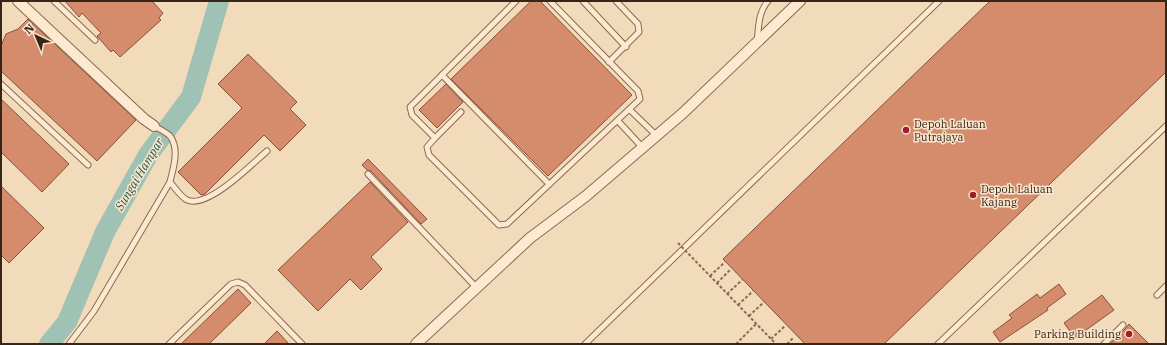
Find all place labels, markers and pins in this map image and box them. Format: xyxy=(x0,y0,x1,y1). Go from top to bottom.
place label: Depoh Laluan Putrajaya xyxy=(914,117,986,144)
marker: Depoh Laluan Putrajaya xyxy=(901,125,911,135)
place label: Depoh Laluan Kajang xyxy=(981,182,1053,209)
marker: Depoh Laluan Kajang xyxy=(968,190,978,200)
place label: Parking Building xyxy=(1034,327,1121,341)
marker: Parking Building xyxy=(1124,329,1134,339)

